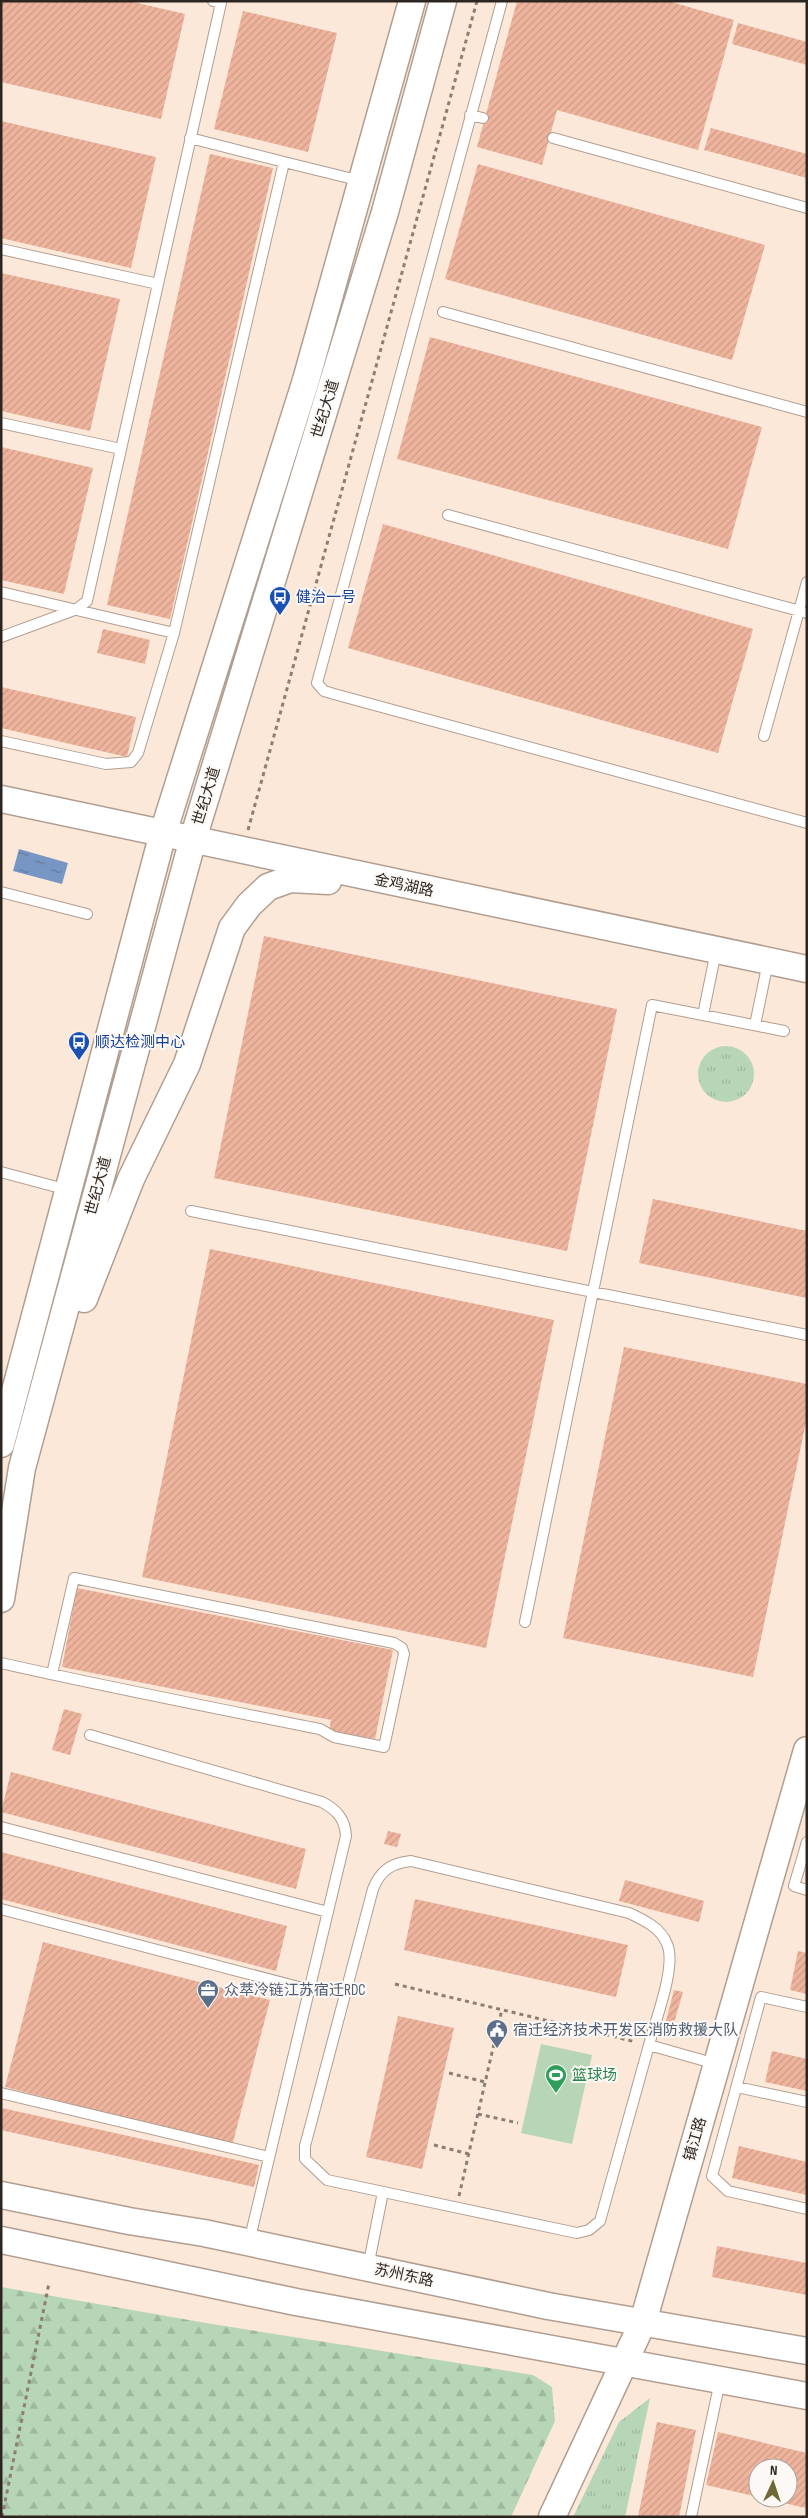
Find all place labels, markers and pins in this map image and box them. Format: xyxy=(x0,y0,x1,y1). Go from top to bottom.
bus stop icon: 健治一号 xyxy=(268,585,292,616)
place label: 健治一号 xyxy=(296,588,356,607)
bus stop icon: 顺达检测中心 xyxy=(67,1030,91,1061)
place label: 顺达检测中心 xyxy=(95,1033,185,1052)
office icon: 众萃冷链江苏宿迁RDC xyxy=(196,1978,220,2009)
place label: 众萃冷链江苏宿迁RDC xyxy=(224,1981,366,2000)
public building icon: 宿迁经济技术开发区消防救援大队 xyxy=(485,2018,509,2049)
place label: 宿迁经济技术开发区消防救援大队 xyxy=(513,2021,738,2040)
sports icon: 篮球场 xyxy=(544,2063,568,2094)
place label: 篮球场 xyxy=(572,2066,617,2085)

